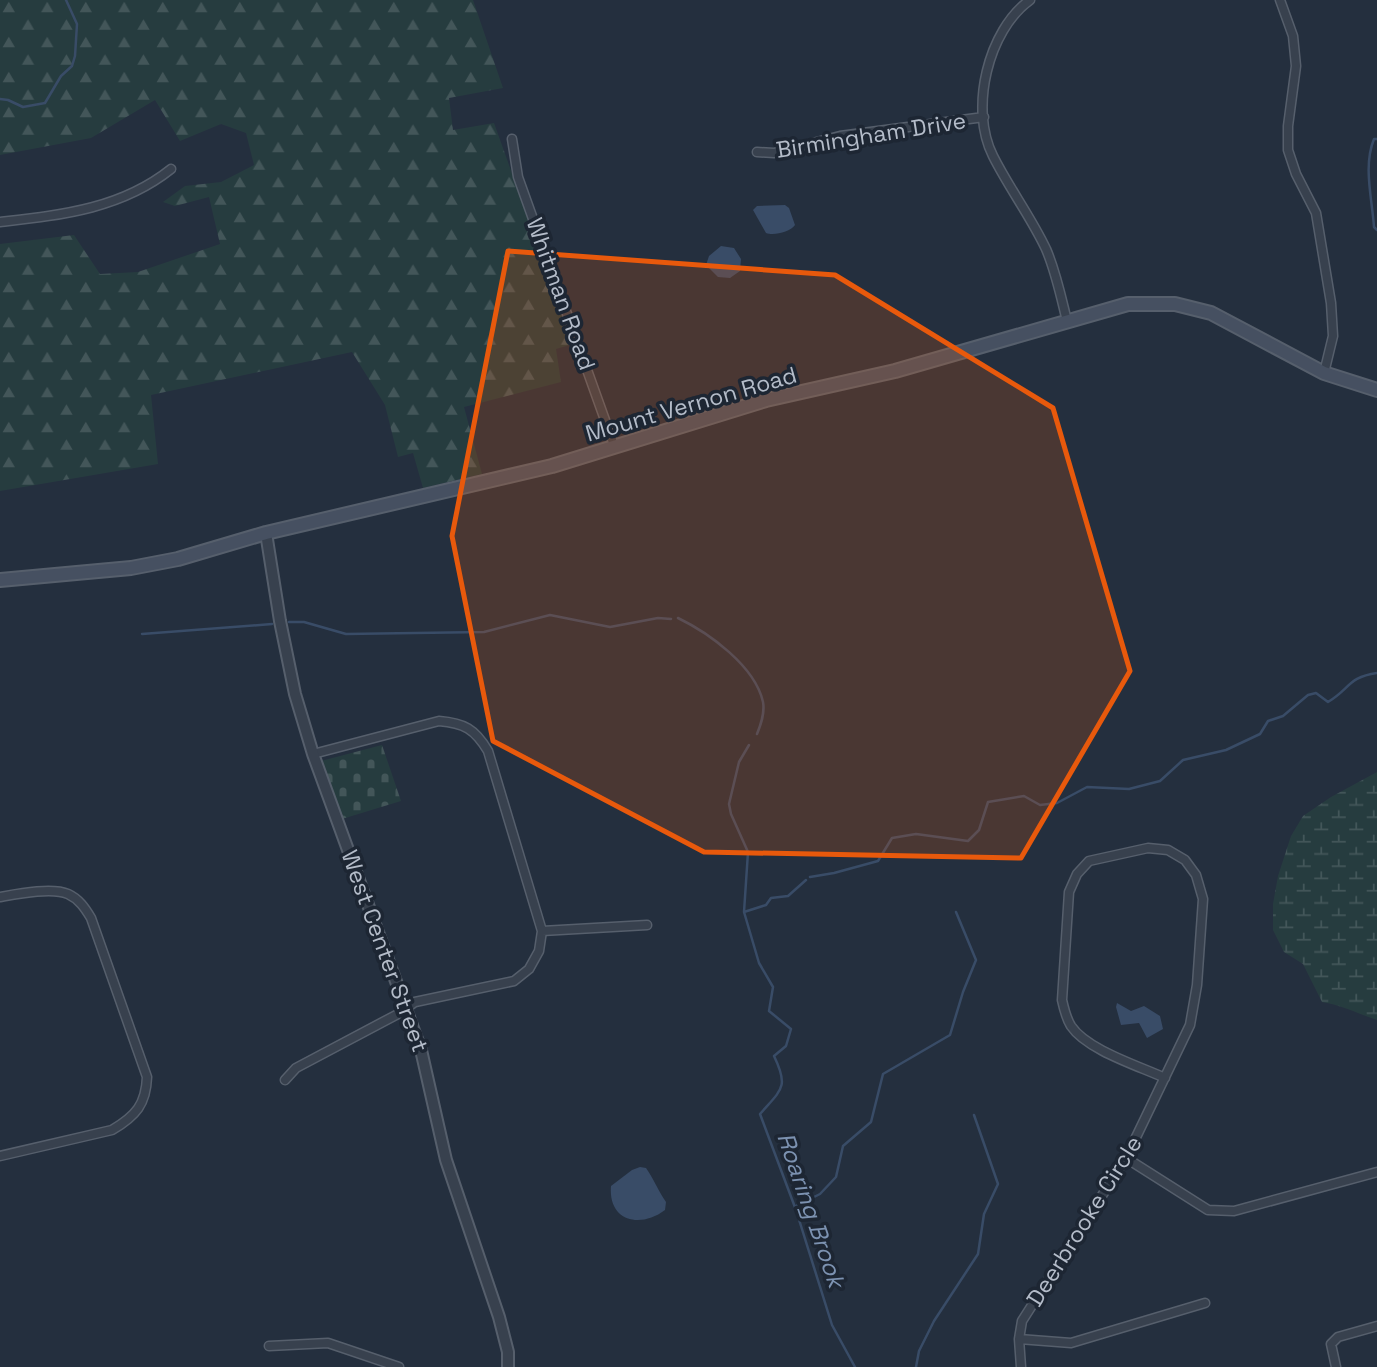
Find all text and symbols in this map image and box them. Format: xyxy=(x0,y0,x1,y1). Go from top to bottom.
street label: Birmingham Drive xyxy=(774,105,968,165)
street label: Whitman Road xyxy=(520,214,602,374)
street label: Mount Vernon Road xyxy=(582,359,800,449)
street label: West Center Street xyxy=(335,846,435,1056)
water label: Roaring Brook xyxy=(770,1128,854,1294)
street label: Deerbrooke Circle xyxy=(1019,1130,1149,1312)

